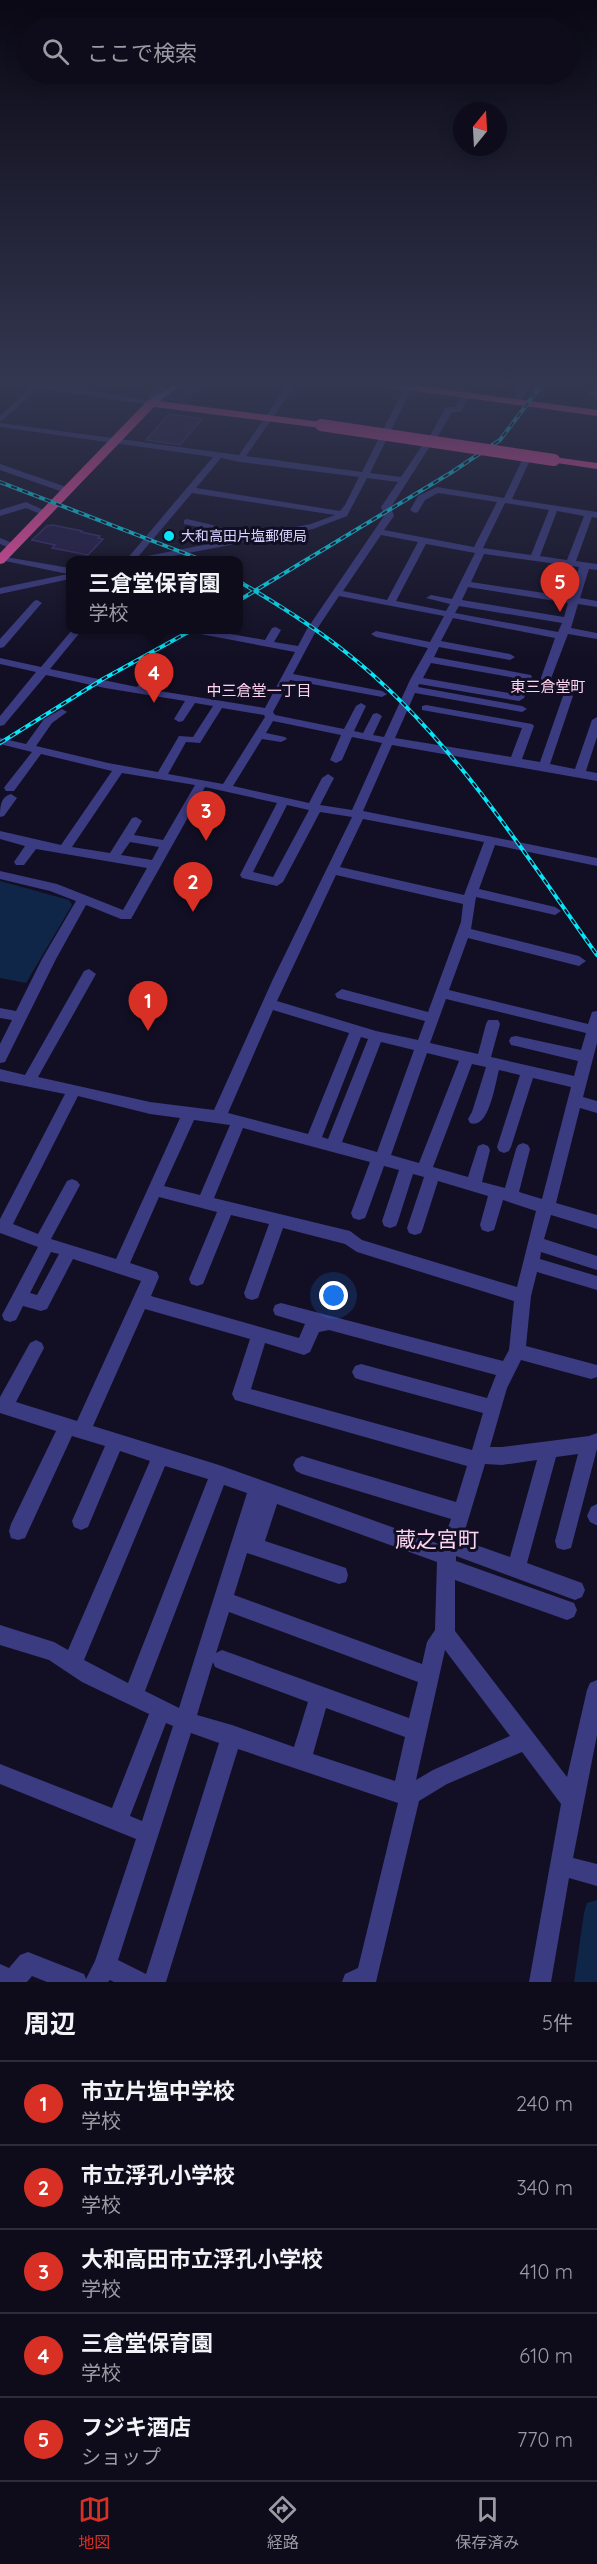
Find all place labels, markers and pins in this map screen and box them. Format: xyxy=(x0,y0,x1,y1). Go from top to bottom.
place label: 大和高田片塩郵便局 xyxy=(181,527,307,545)
marker: 大和高田片塩郵便局 xyxy=(162,529,176,543)
pin: 5 xyxy=(540,562,580,612)
pin: 4 xyxy=(134,654,174,703)
pin: 3 xyxy=(186,792,226,841)
pin: 2 xyxy=(174,862,212,912)
pin: 1 xyxy=(128,982,168,1031)

